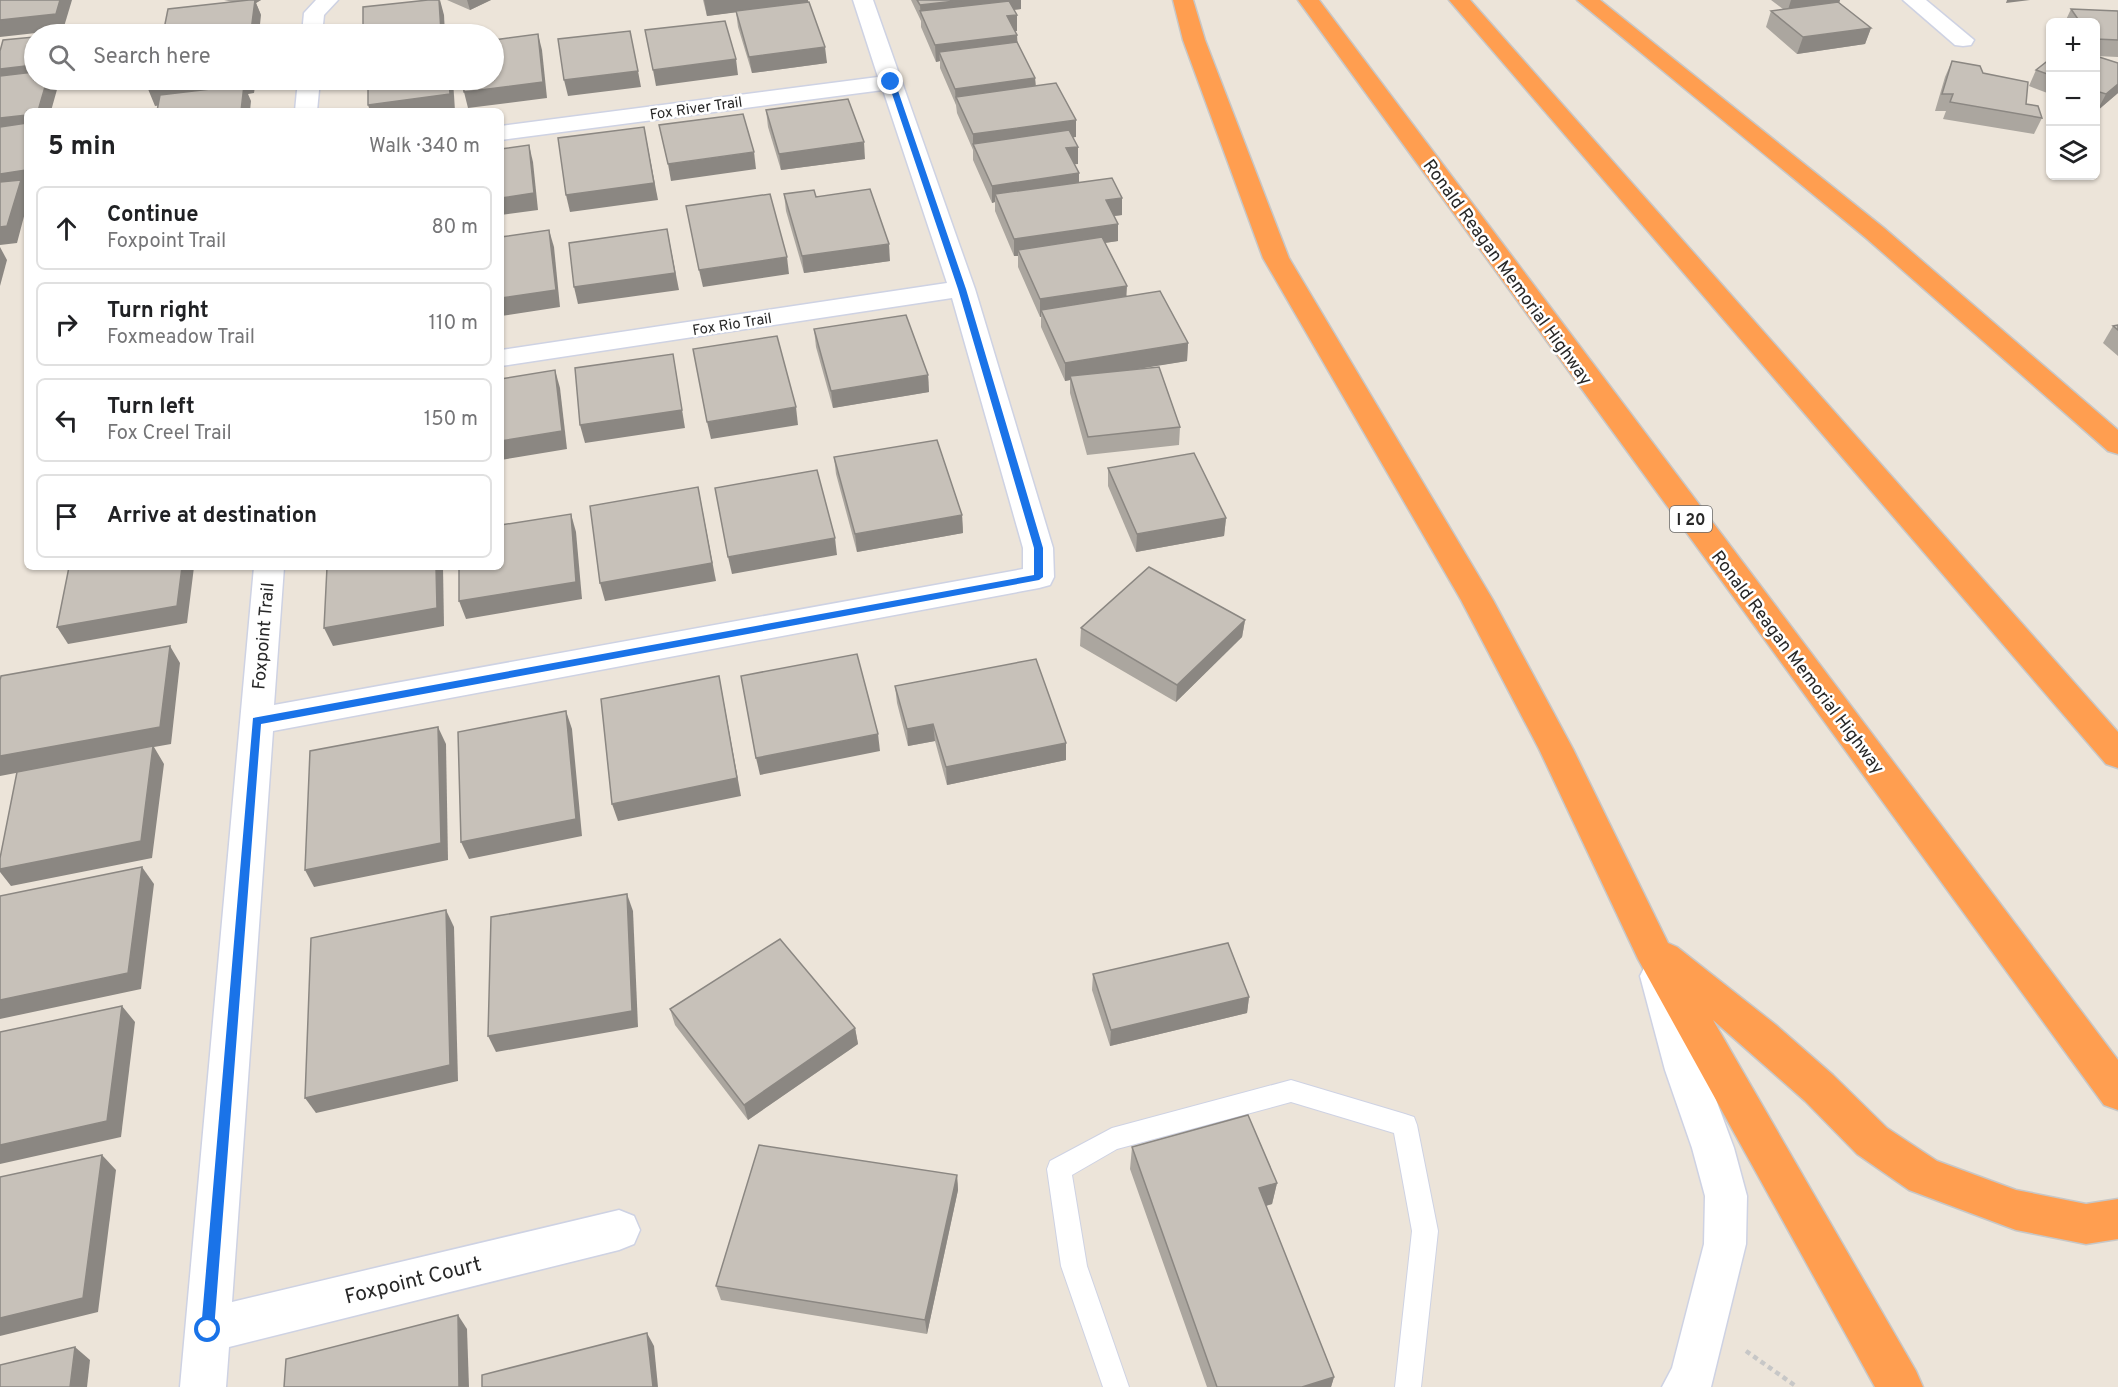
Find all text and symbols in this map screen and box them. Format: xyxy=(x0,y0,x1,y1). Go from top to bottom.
map controls xyxy=(2046,18,2100,180)
button: + xyxy=(2046,18,2100,72)
search box xyxy=(24,24,504,90)
icon: search xyxy=(45,41,78,74)
text: Search here xyxy=(93,44,211,71)
route end xyxy=(877,68,903,94)
button: − xyxy=(2046,72,2100,126)
street label: Fox River Trail xyxy=(649,94,744,125)
button: layers xyxy=(2046,126,2100,180)
text: 5 min xyxy=(48,131,116,164)
text: Walk · 340 m xyxy=(369,134,480,160)
street label: Ronald Reagan Memorial Highway xyxy=(1417,155,1597,391)
text: Continue xyxy=(107,202,198,229)
icon: ahead xyxy=(50,212,83,245)
text: 80 m xyxy=(432,215,478,241)
text: Foxpoint Trail xyxy=(107,229,226,255)
text: Turn right xyxy=(107,298,209,325)
icon: right xyxy=(50,308,83,341)
street label: Fox Rio Trail xyxy=(691,310,773,341)
text: 110 m xyxy=(429,311,478,337)
text: Foxmeadow Trail xyxy=(107,325,255,351)
text: Turn left xyxy=(107,394,195,421)
icon: left xyxy=(50,404,83,437)
text: 150 m xyxy=(424,407,478,433)
text: Fox Creel Trail xyxy=(107,421,232,447)
icon: arrive xyxy=(50,500,83,533)
text: Arrive at destination xyxy=(107,503,317,530)
road number: I 20 xyxy=(1670,506,1712,532)
street label: Ronald Reagan Memorial Highway xyxy=(1705,547,1888,779)
street label: Foxpoint Trail xyxy=(248,582,281,691)
street label: Foxpoint Court xyxy=(342,1251,484,1311)
route start xyxy=(194,1316,220,1342)

